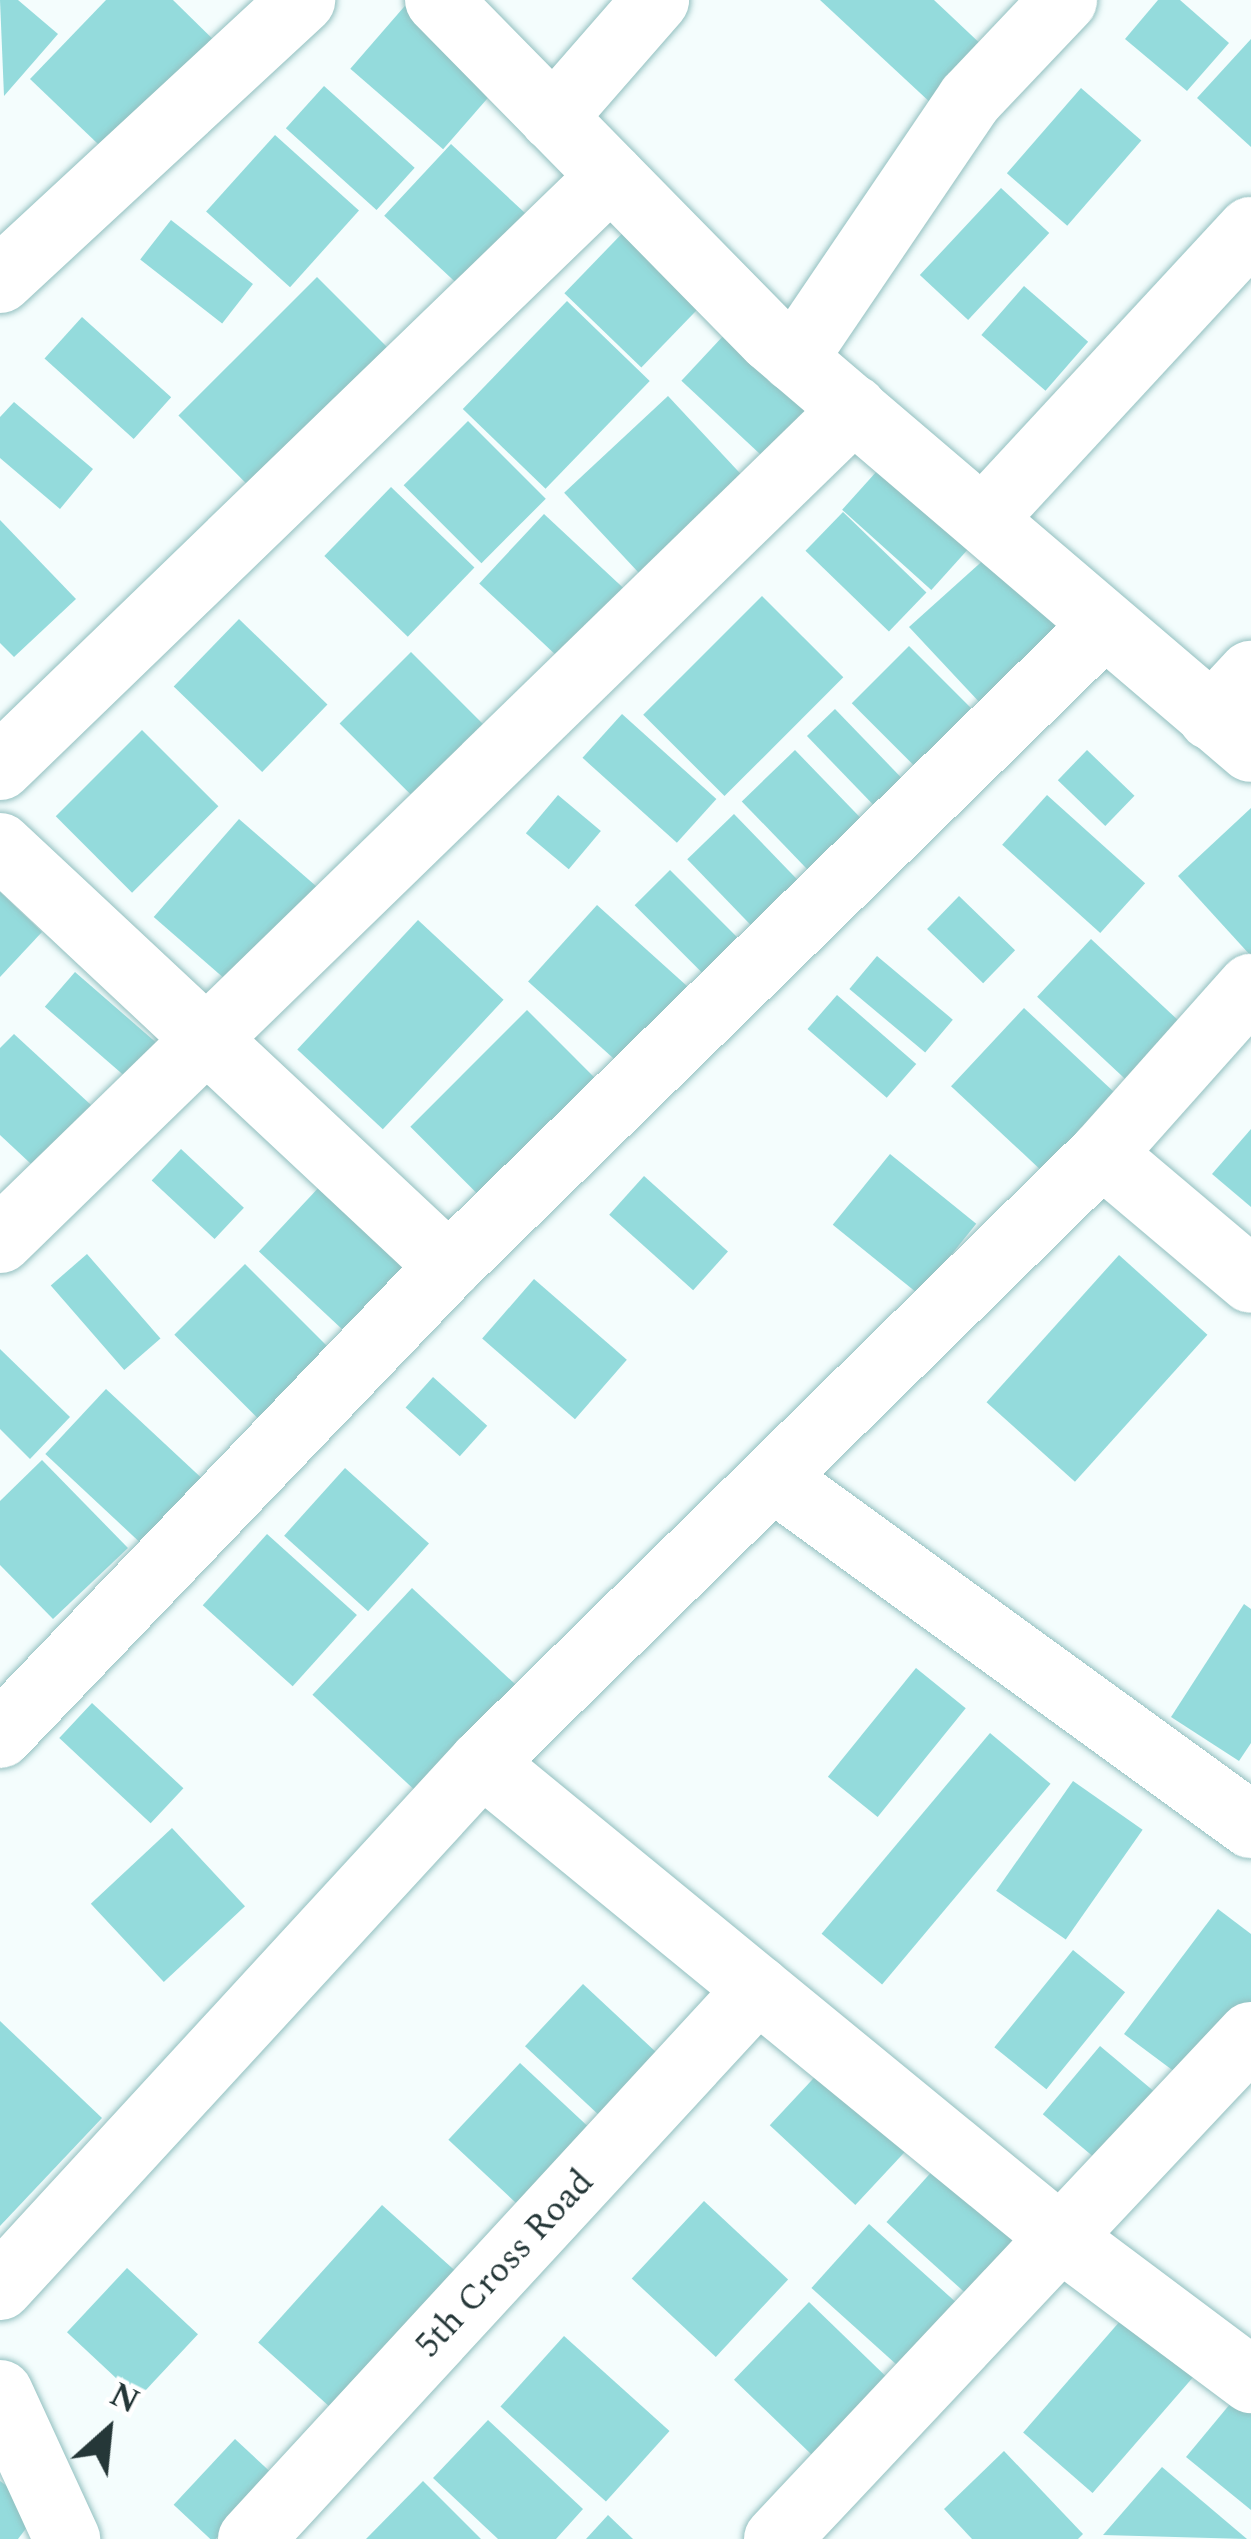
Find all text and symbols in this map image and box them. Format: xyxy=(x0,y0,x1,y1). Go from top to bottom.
street label: 5th Cross Road xyxy=(407,2161,603,2367)
north arrow xyxy=(48,2371,168,2491)
text: N xyxy=(101,2371,148,2427)

